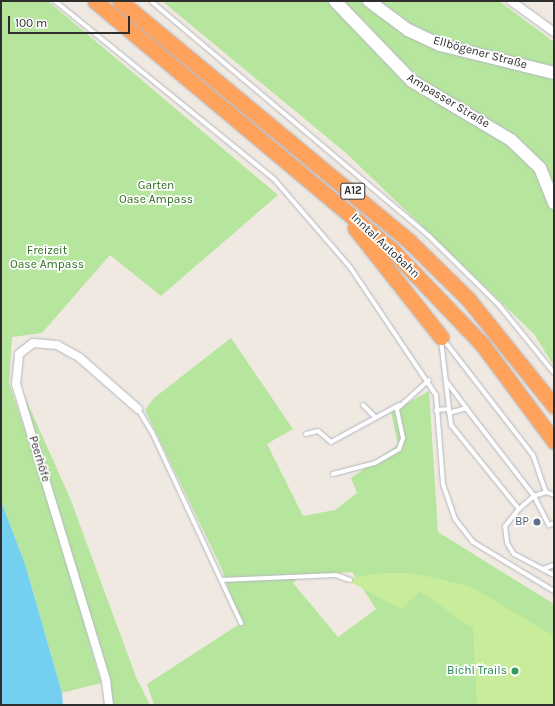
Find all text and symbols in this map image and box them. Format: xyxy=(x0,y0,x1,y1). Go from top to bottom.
scale bar xyxy=(10,8,132,34)
text: 100 m xyxy=(15,16,47,30)
street label: Ellbögener Straße xyxy=(431,34,529,72)
street label: Ampasser Straße xyxy=(404,71,492,131)
park label: Garten Oase Ampass xyxy=(119,179,193,207)
road number: A12 xyxy=(340,182,366,200)
street label: Inntal Autobahn xyxy=(348,211,422,281)
park label: Freizeit Oase Ampass xyxy=(10,244,84,272)
street label: Peerhöfe xyxy=(25,434,53,484)
place label: BP xyxy=(515,515,529,529)
marker: BP xyxy=(532,517,542,527)
place label: Bichl Trails xyxy=(447,664,507,678)
marker: Bichl Trails xyxy=(510,666,520,676)

